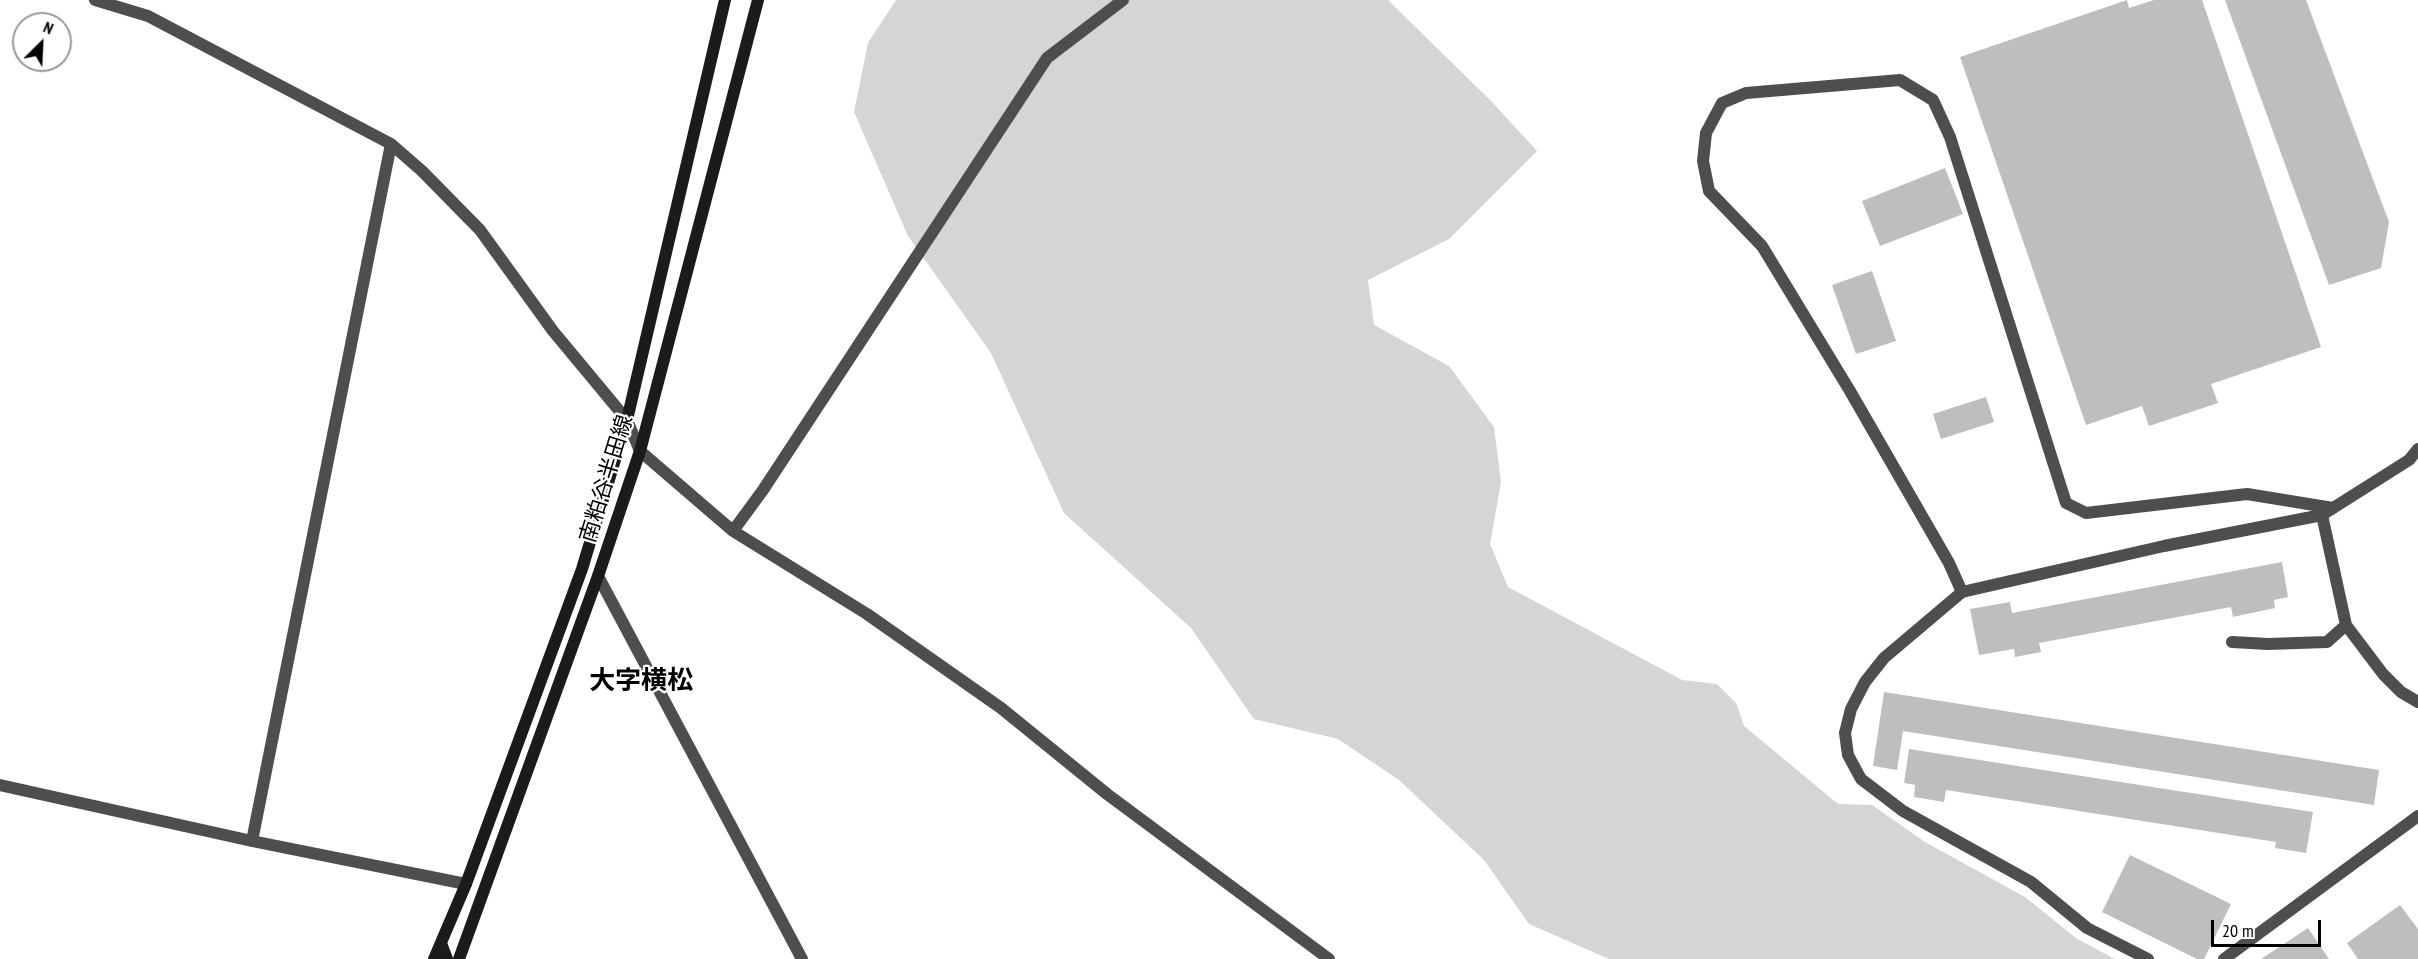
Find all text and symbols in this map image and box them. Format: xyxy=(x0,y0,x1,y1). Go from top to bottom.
north arrow xyxy=(12,12,72,72)
text: N xyxy=(40,16,57,38)
street label: 南粕谷半田線 xyxy=(575,412,639,546)
district label: 大字横松 xyxy=(589,666,693,698)
scale bar xyxy=(2214,908,2324,946)
text: 20 m xyxy=(2222,919,2254,942)

